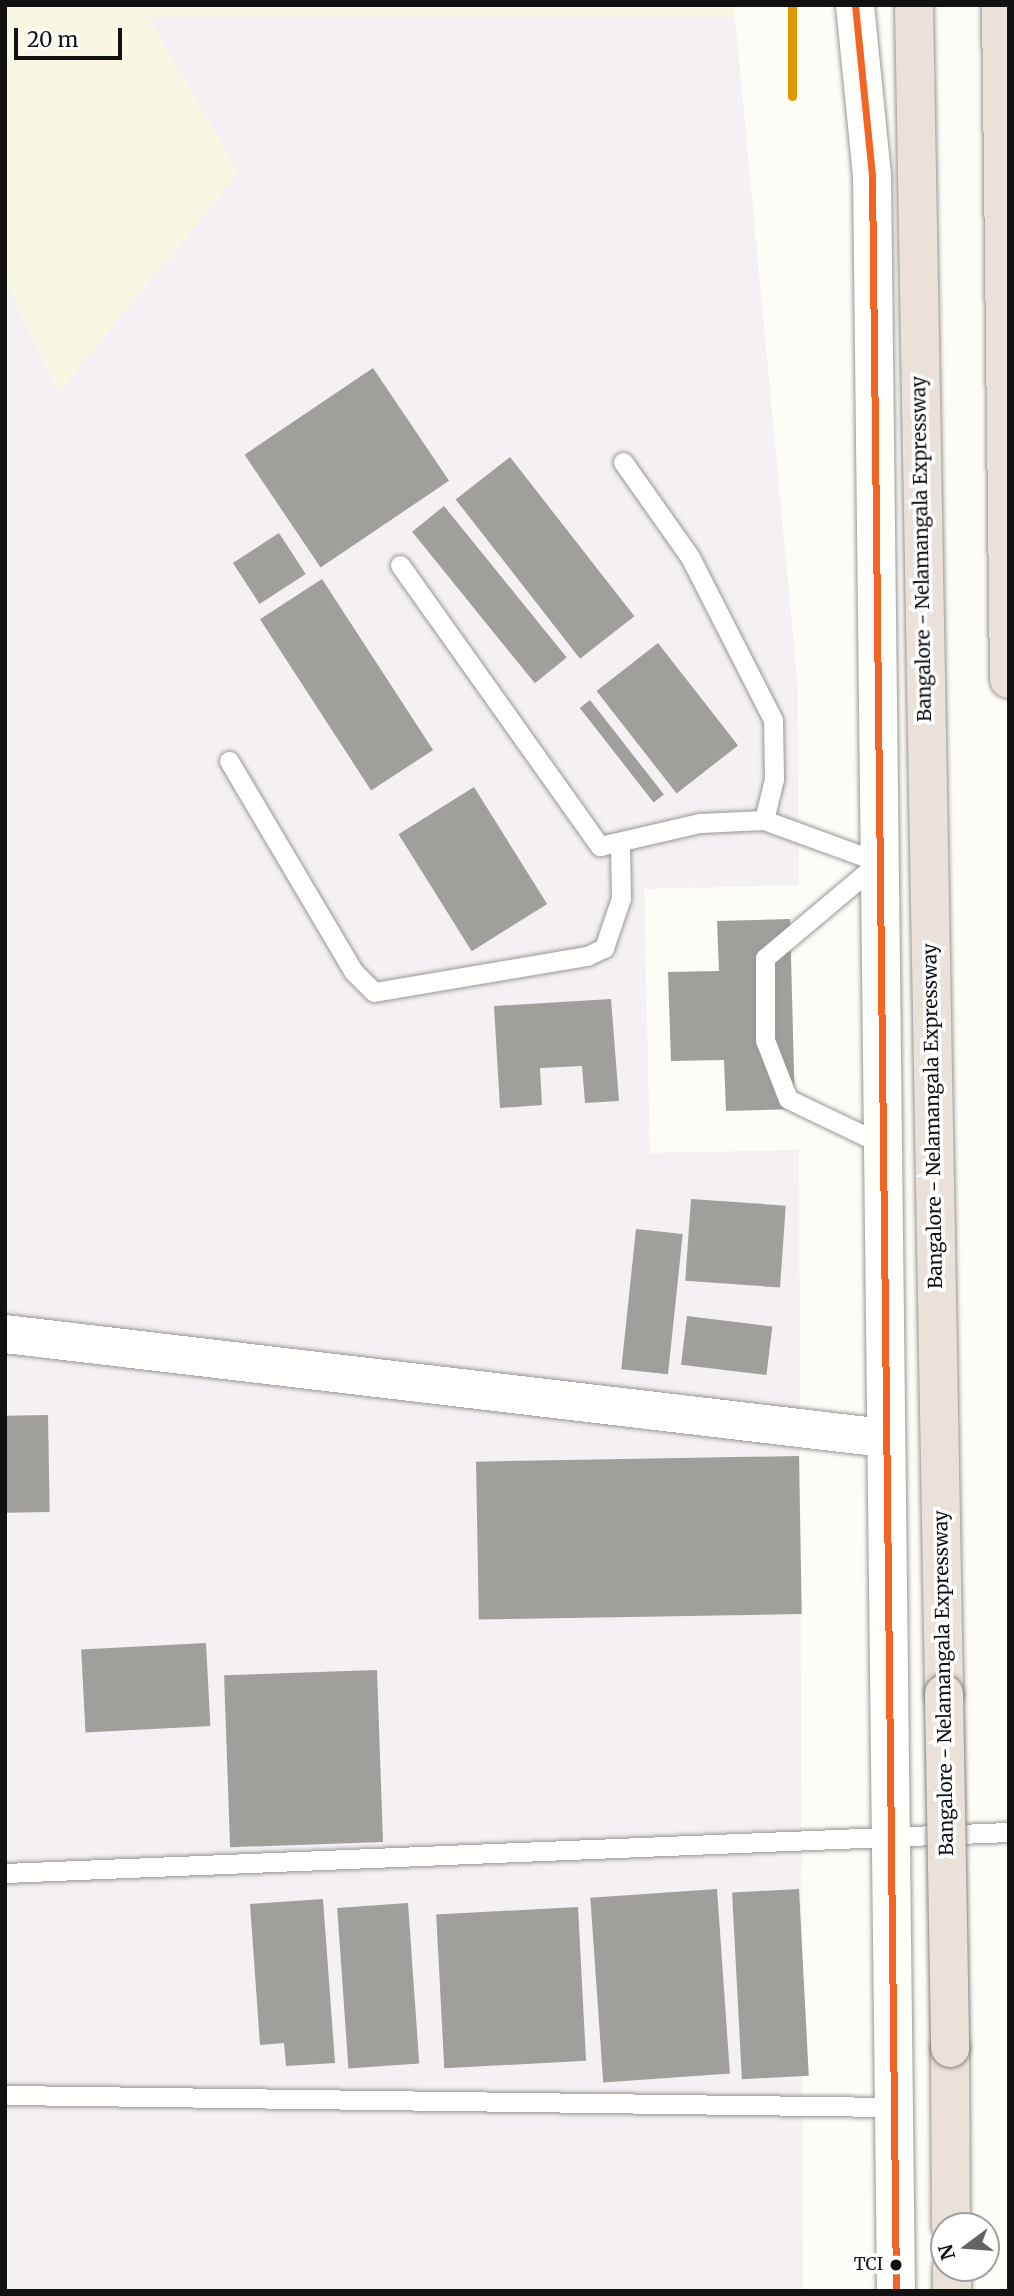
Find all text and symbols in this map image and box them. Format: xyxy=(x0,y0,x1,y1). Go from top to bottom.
scale bar xyxy=(18,14,126,58)
text: 20 m xyxy=(27,26,78,53)
street label: Bangalore - Nelamangala Expressway xyxy=(908,376,936,722)
street label: Bangalore - Nelamangala Expressway xyxy=(919,943,947,1289)
street label: Bangalore - Nelamangala Expressway xyxy=(930,1510,958,1856)
north arrow xyxy=(930,2212,1000,2282)
text: N xyxy=(933,2242,960,2263)
place label: TCI xyxy=(854,2255,883,2275)
marker: TCI xyxy=(889,2258,903,2272)

